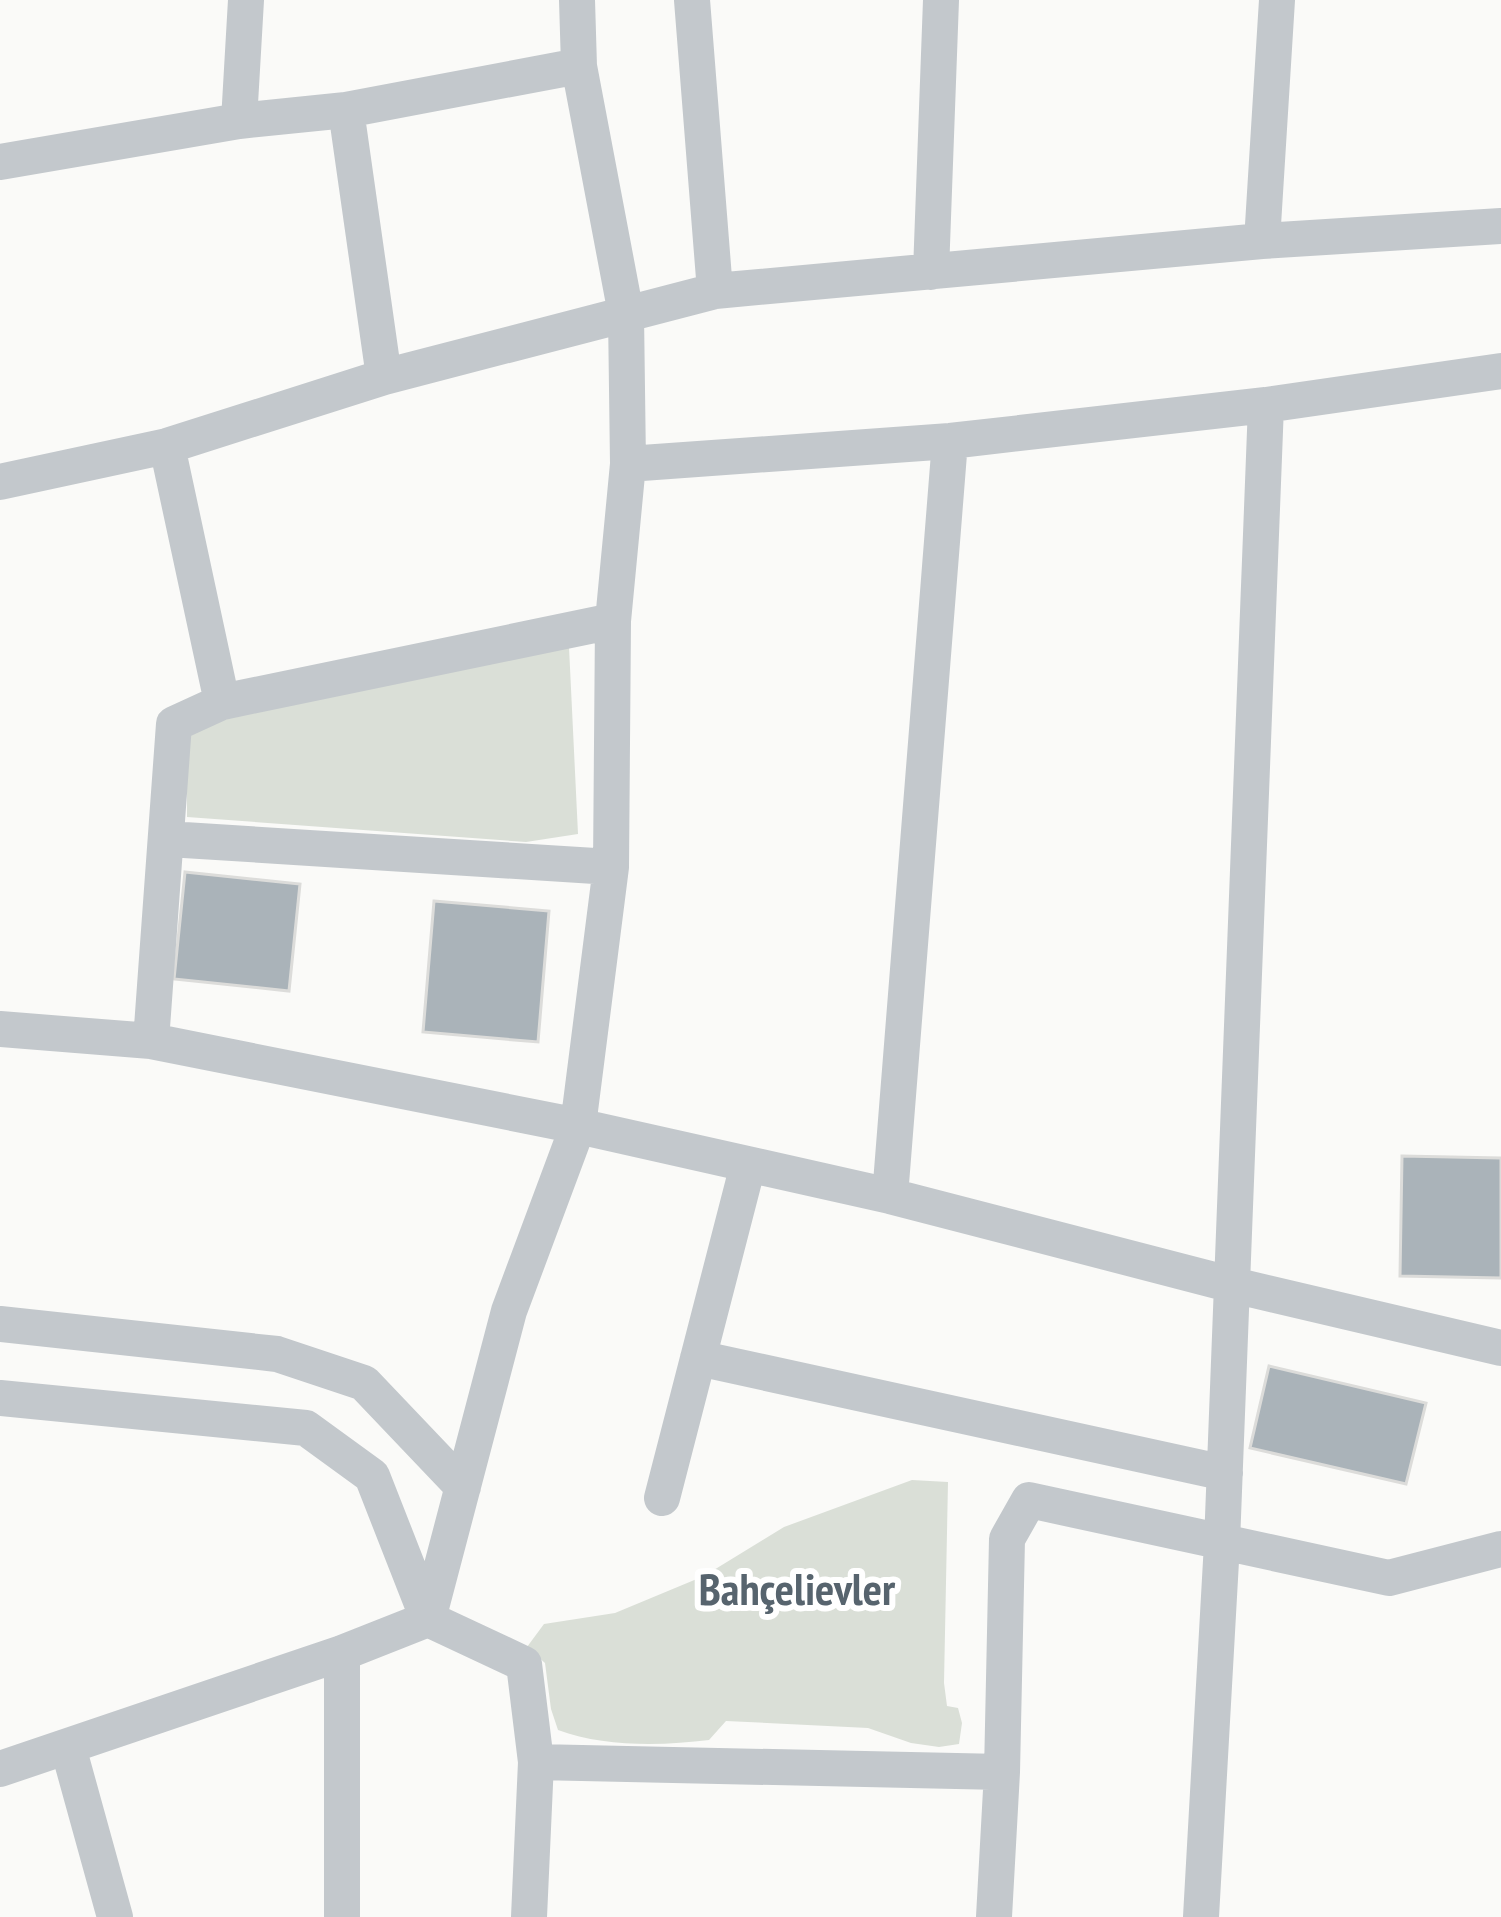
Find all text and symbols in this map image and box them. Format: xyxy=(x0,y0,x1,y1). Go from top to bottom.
district label: Bahçelievler xyxy=(699,1559,896,1617)

